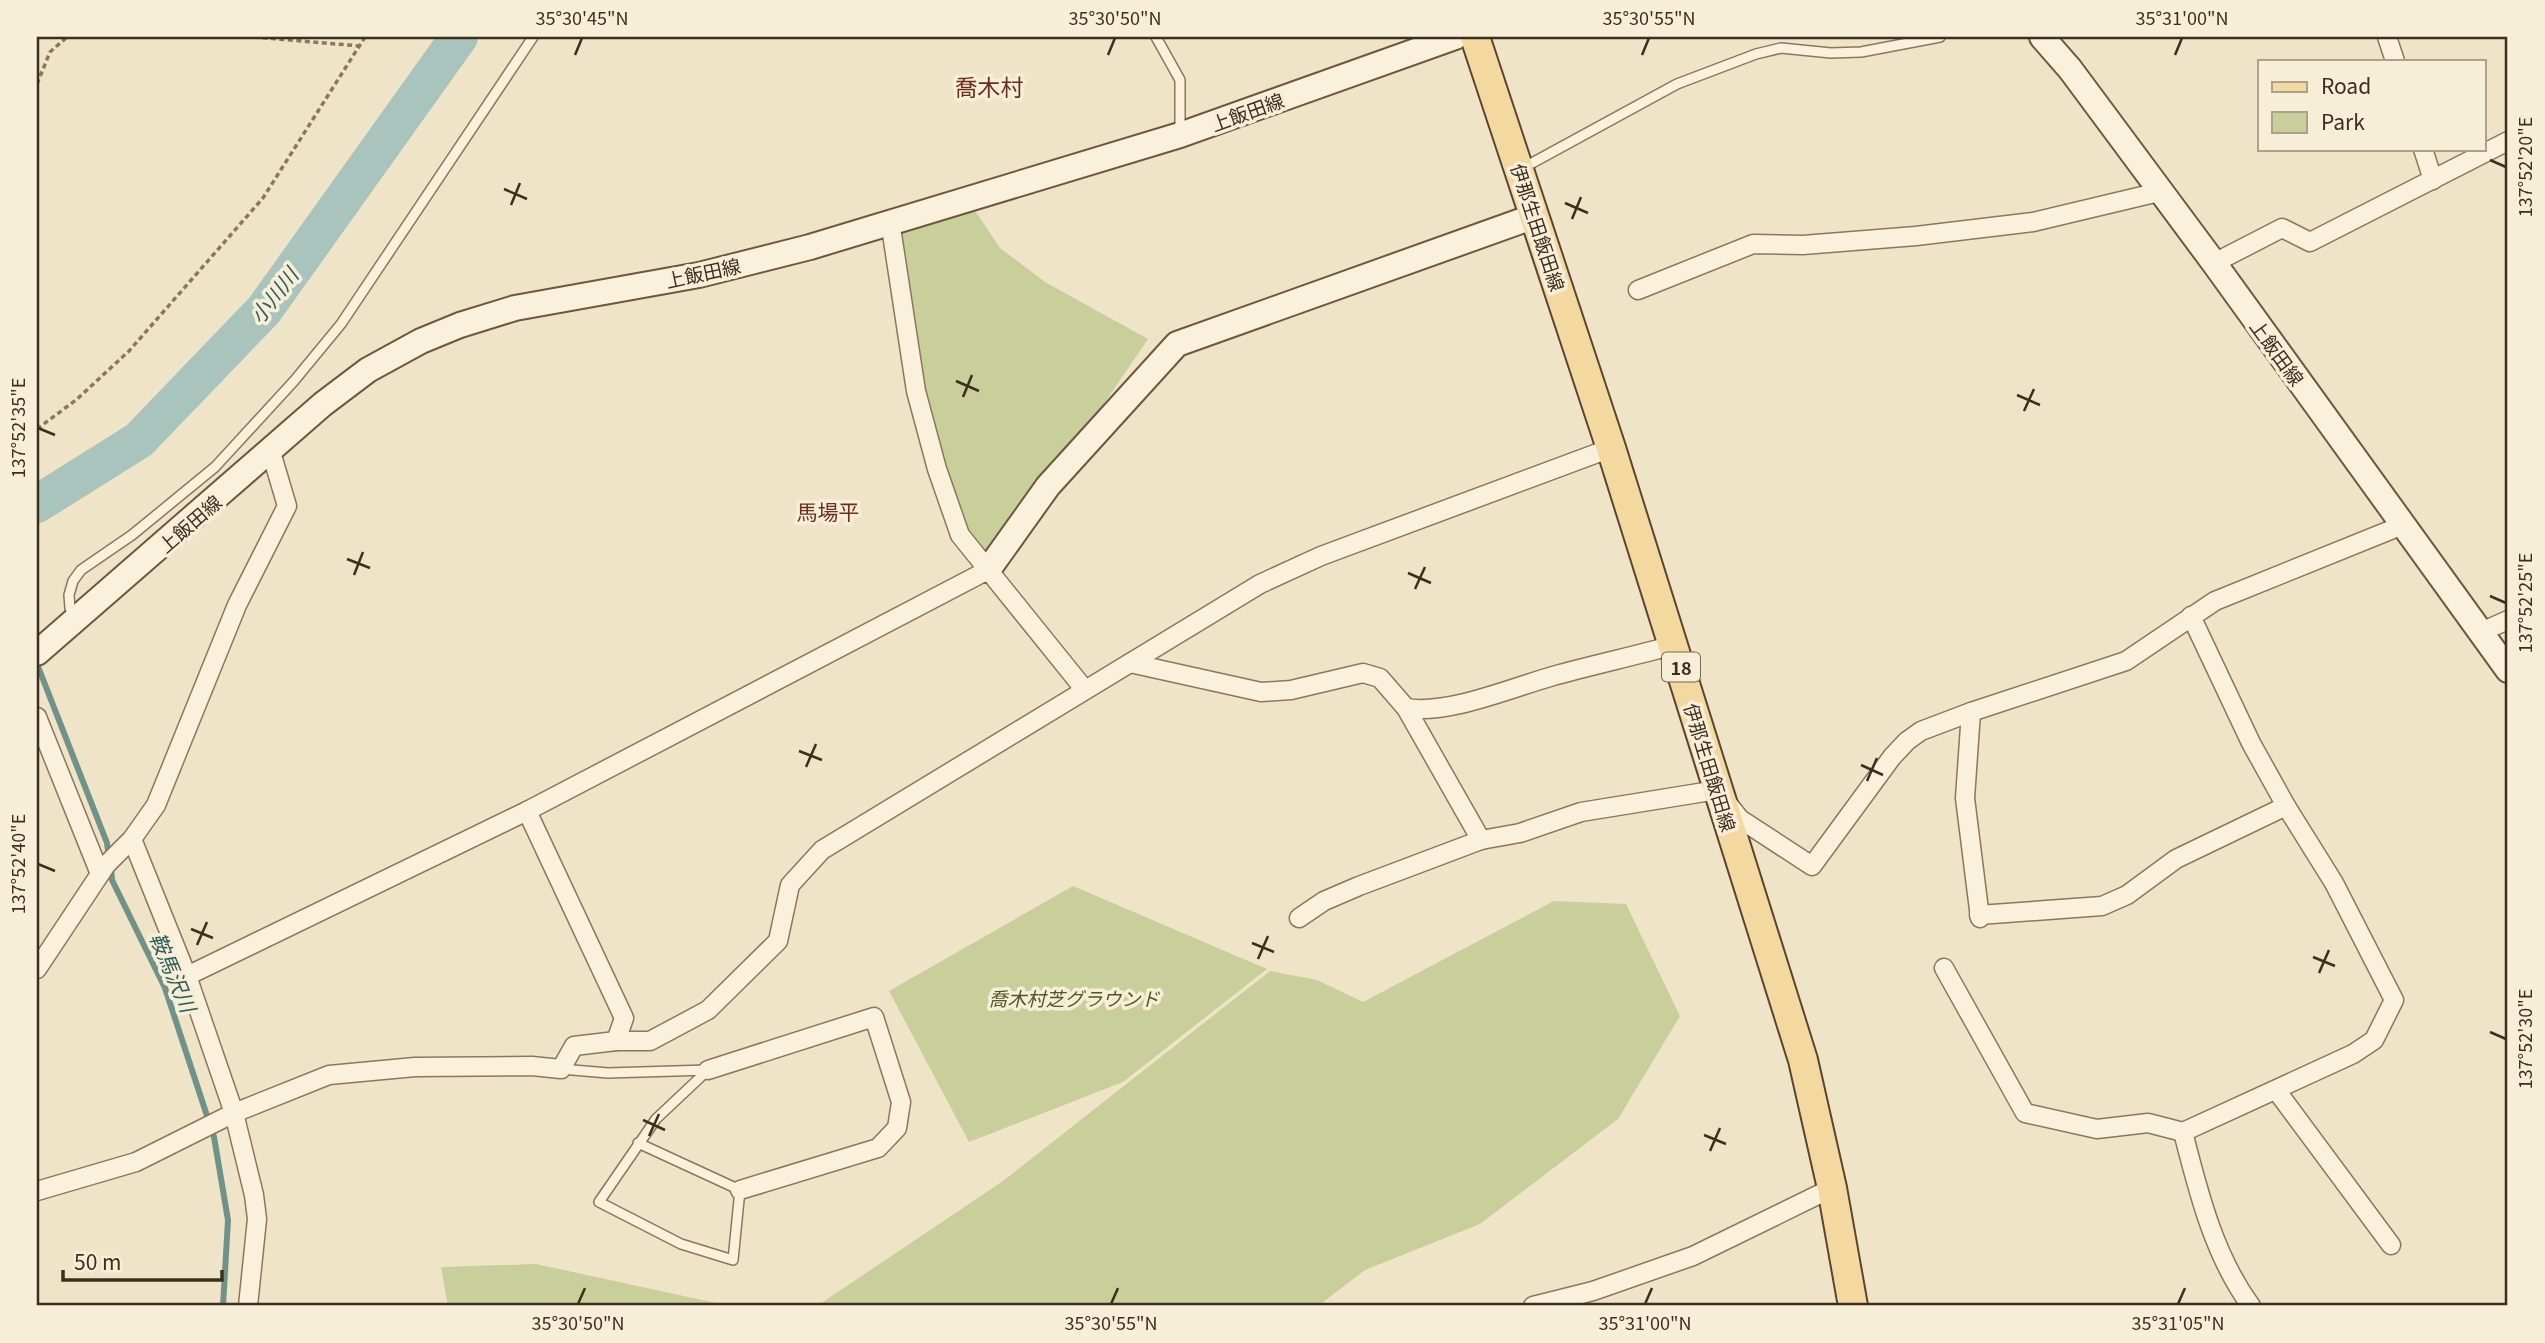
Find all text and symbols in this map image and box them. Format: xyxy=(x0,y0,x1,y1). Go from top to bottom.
text: 35°30'45"N xyxy=(535,4,629,30)
text: 35°30'50"N xyxy=(1068,4,1162,30)
text: 35°30'55"N xyxy=(1602,4,1696,30)
text: 35°31'00"N xyxy=(2135,4,2229,30)
legend xyxy=(2258,60,2486,150)
district label: 喬木村 xyxy=(955,69,1024,103)
text: Road xyxy=(2321,70,2371,100)
street label: 上飯田線 xyxy=(1207,85,1287,137)
text: Park xyxy=(2321,106,2365,136)
text: 137°52'20"E xyxy=(2511,117,2537,217)
street label: 伊那生田飯田線 xyxy=(1506,160,1572,294)
street label: 上飯田線 xyxy=(663,251,743,293)
water label: 小川川 xyxy=(242,259,305,329)
street label: 上飯田線 xyxy=(2245,313,2311,391)
text: 137°52'35"E xyxy=(4,378,30,478)
street label: 上飯田線 xyxy=(151,488,227,558)
district label: 馬場平 xyxy=(797,496,860,526)
text: 137°52'25"E xyxy=(2511,553,2537,653)
road number: 18 xyxy=(1662,652,1700,682)
street label: 伊那生田飯田線 xyxy=(1679,699,1743,835)
text: 137°52'40"E xyxy=(4,814,30,914)
water label: 鞍馬沢川 xyxy=(144,927,205,1018)
park label: 喬木村芝グラウンド xyxy=(988,984,1160,1011)
text: 137°52'30"E xyxy=(2511,989,2537,1089)
scale bar xyxy=(63,1238,222,1282)
text: 50 m xyxy=(74,1246,121,1276)
text: 35°30'50"N xyxy=(531,1309,625,1335)
text: 35°30'55"N xyxy=(1064,1309,1158,1335)
text: 35°31'00"N xyxy=(1598,1309,1692,1335)
text: 35°31'05"N xyxy=(2131,1309,2225,1335)

